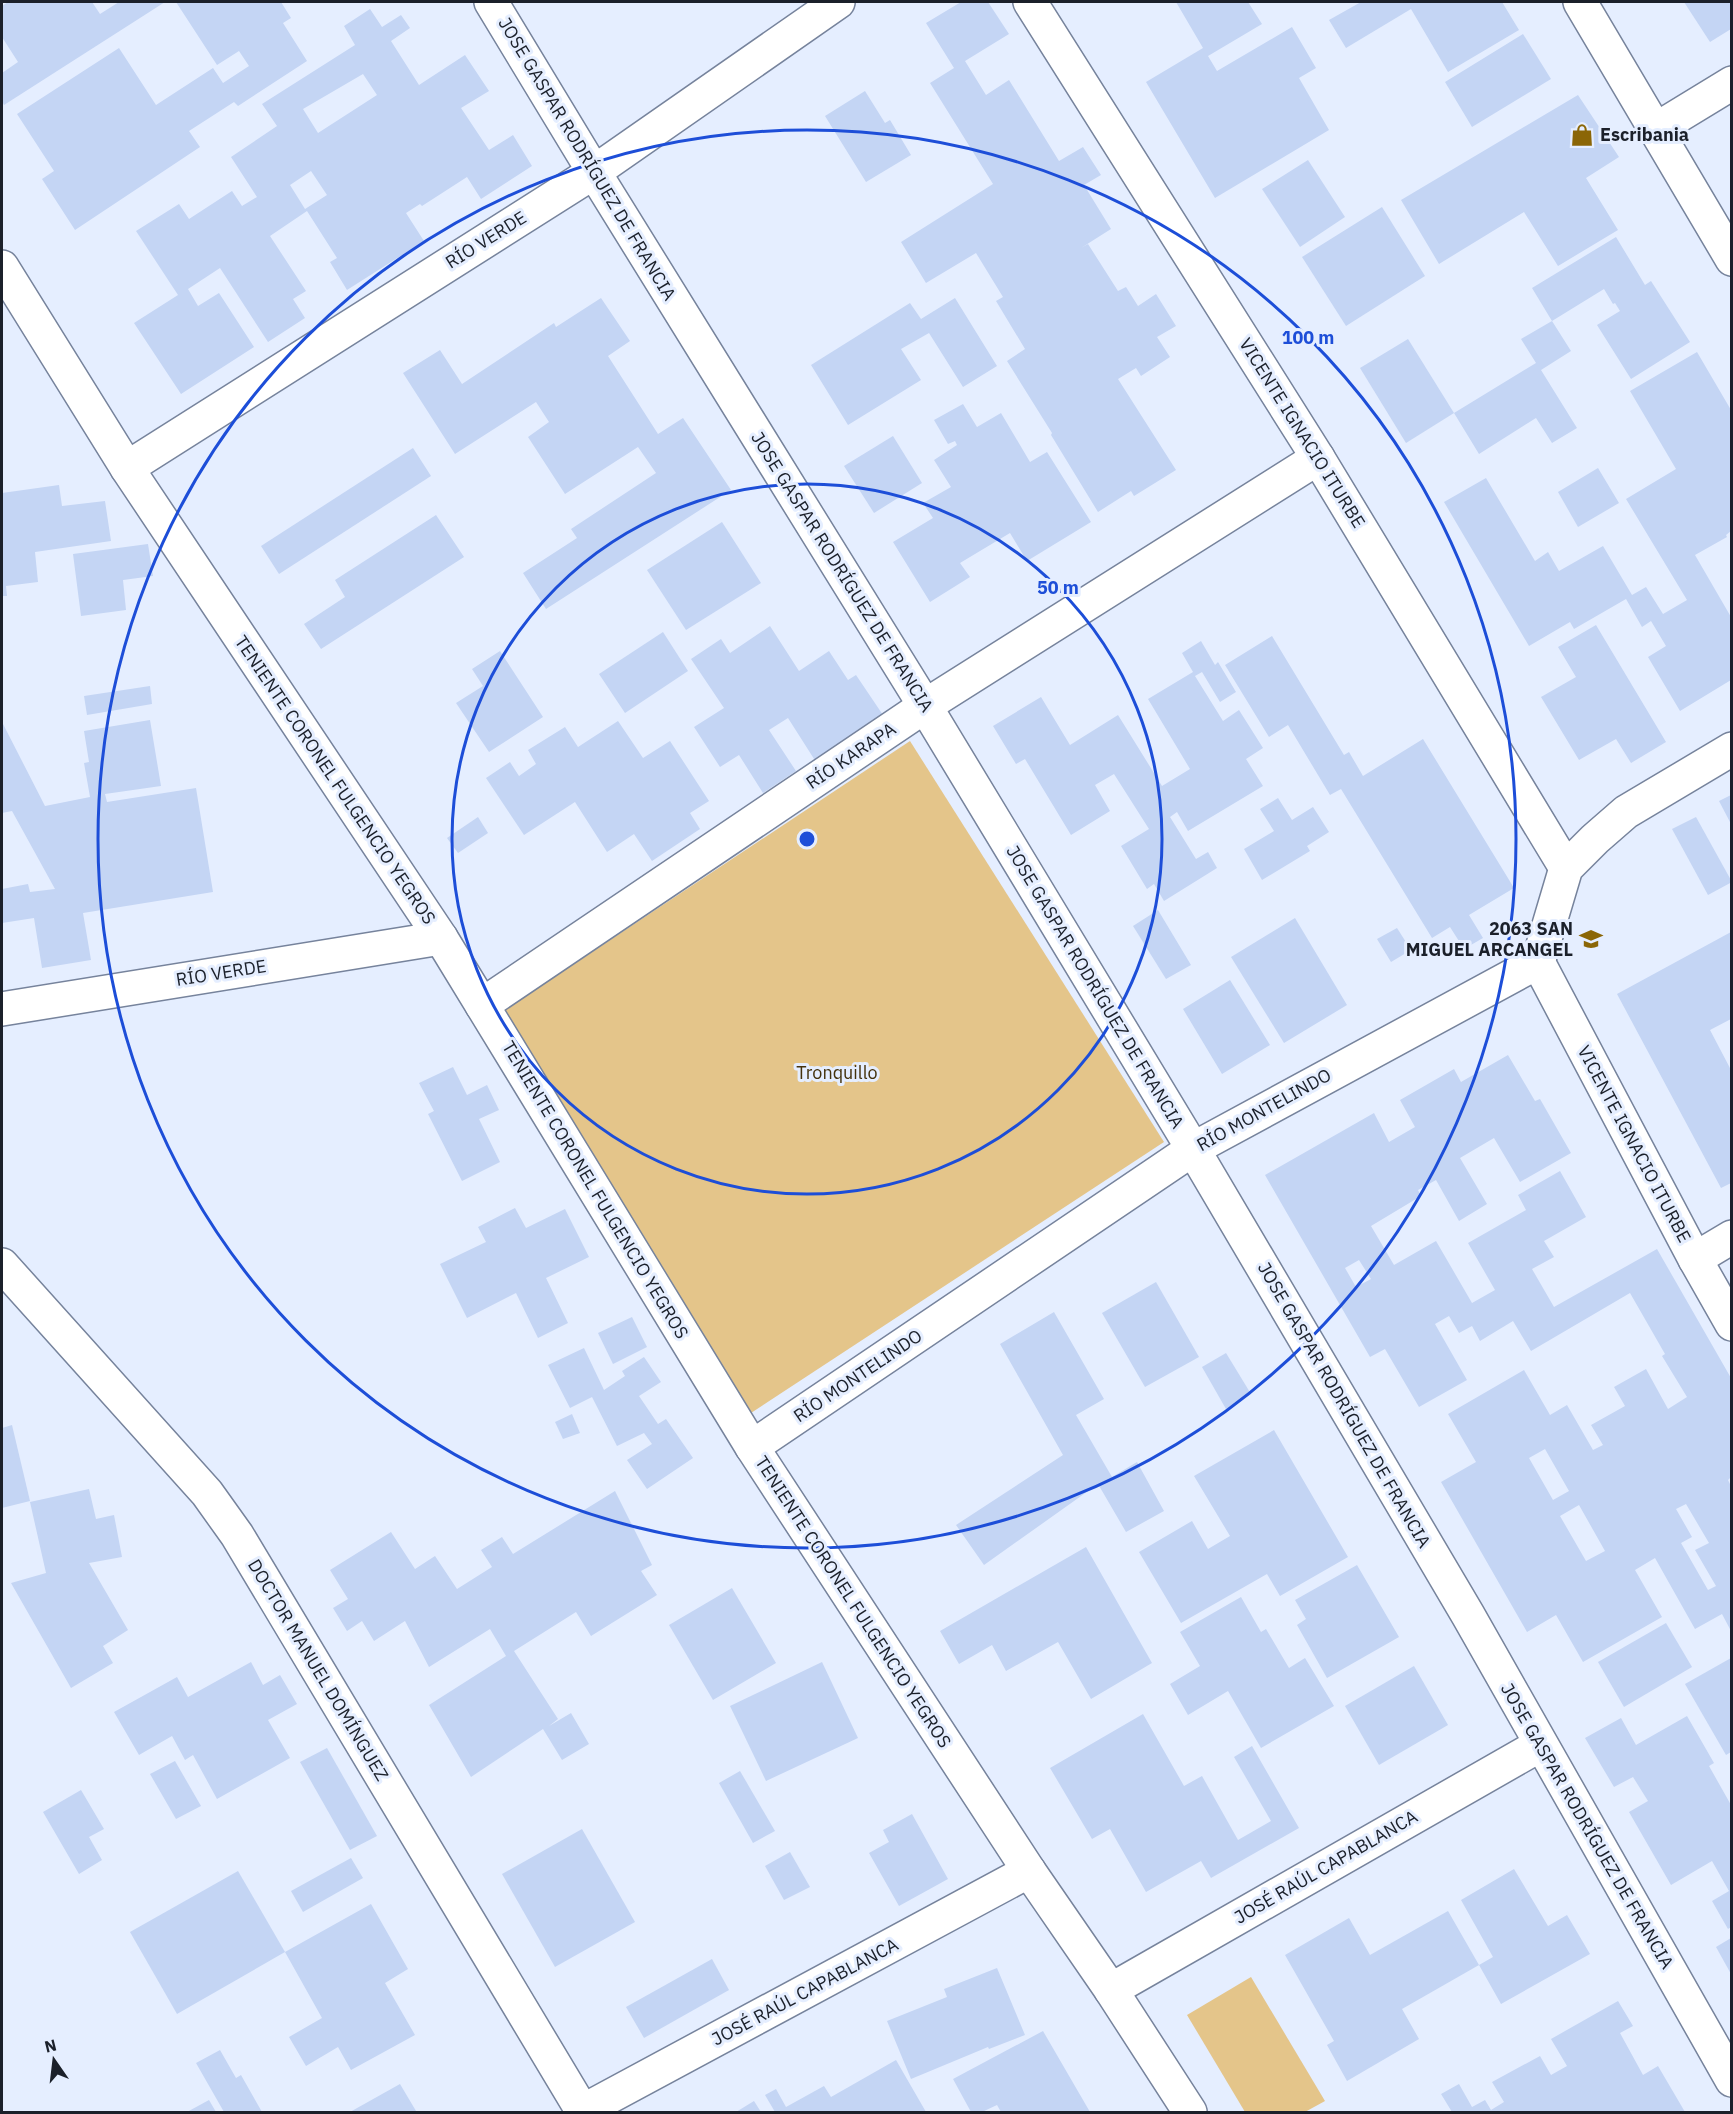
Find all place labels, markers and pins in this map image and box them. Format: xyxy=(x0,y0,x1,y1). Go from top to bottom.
shop icon: Escribania xyxy=(1569,122,1595,148)
place label: Escribania xyxy=(1600,123,1689,146)
centre of rings xyxy=(797,829,817,849)
place label: 2063 SAN MIGUEL ARCANGEL xyxy=(1406,917,1573,961)
school or university icon: 2063 SAN MIGUEL ARCANGEL xyxy=(1578,926,1604,952)

